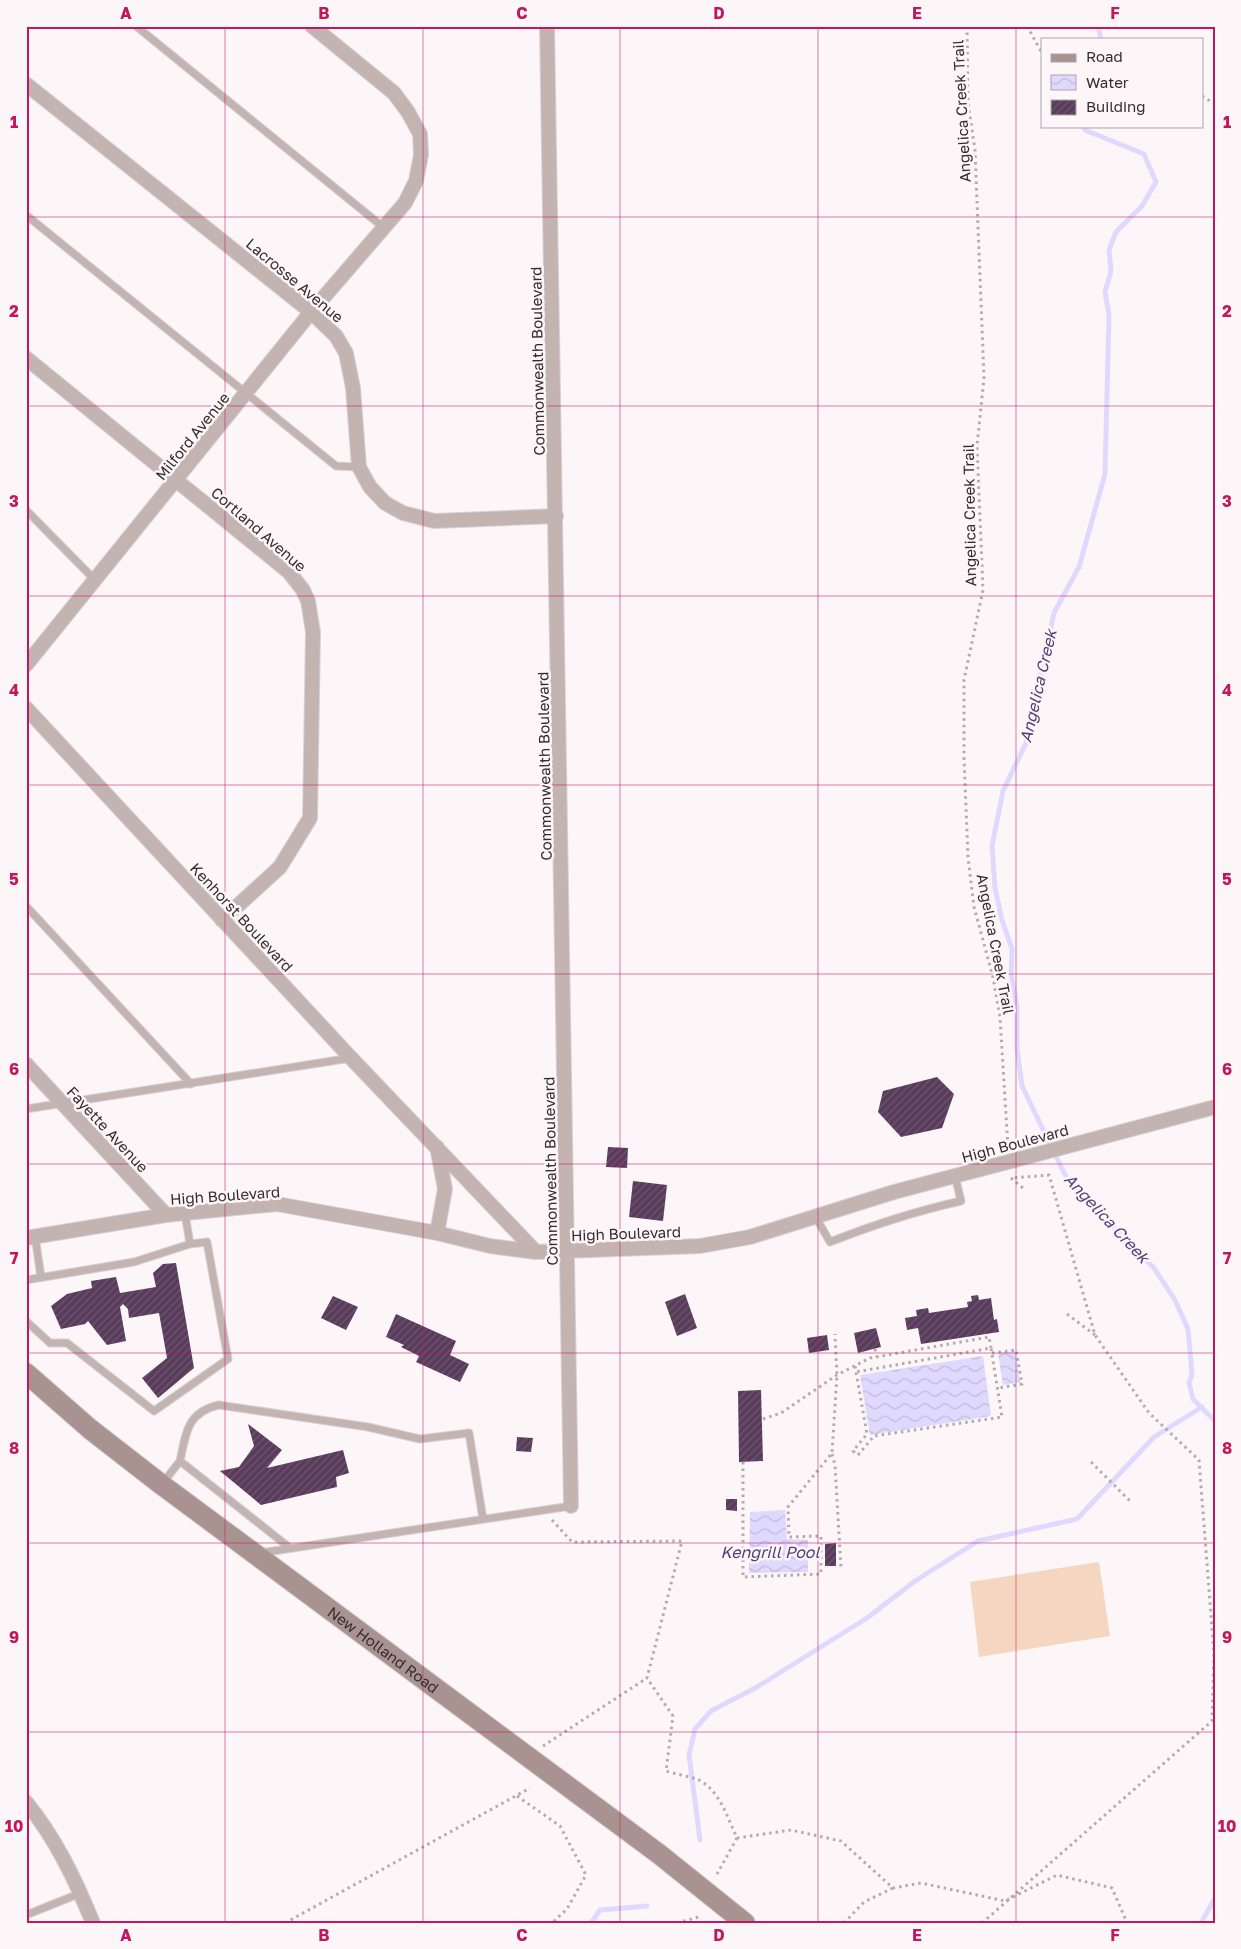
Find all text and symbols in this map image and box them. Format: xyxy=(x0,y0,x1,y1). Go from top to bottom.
text: A xyxy=(120,3,132,23)
text: B xyxy=(318,3,330,23)
text: C xyxy=(516,3,528,23)
text: D xyxy=(713,3,725,23)
text: E xyxy=(912,3,922,23)
text: F xyxy=(1110,3,1120,23)
legend xyxy=(1041,38,1204,128)
street label: Angelica Creek Trail xyxy=(948,39,974,183)
text: Road xyxy=(1086,47,1123,65)
text: Water xyxy=(1086,73,1129,91)
text: Building xyxy=(1086,97,1146,115)
text: 1 xyxy=(10,112,18,132)
text: 1 xyxy=(1223,112,1231,132)
street label: Lacrosse Avenue xyxy=(243,234,347,326)
street label: Commonwealth Boulevard xyxy=(526,266,548,456)
text: 2 xyxy=(9,301,19,321)
text: 2 xyxy=(1222,301,1232,321)
street label: Milford Avenue xyxy=(151,388,233,483)
street label: Angelica Creek Trail xyxy=(959,443,979,587)
street label: Cortland Avenue xyxy=(208,483,310,575)
text: 3 xyxy=(9,491,19,511)
text: 3 xyxy=(1222,491,1232,511)
water label: Angelica Creek xyxy=(1015,626,1061,744)
street label: Commonwealth Boulevard xyxy=(533,671,555,861)
text: 4 xyxy=(9,680,19,700)
text: 4 xyxy=(1222,680,1232,700)
street label: Kenhorst Boulevard xyxy=(187,859,297,975)
text: 5 xyxy=(9,869,19,889)
text: 5 xyxy=(1222,869,1232,889)
street label: Angelica Creek Trail xyxy=(974,872,1019,1016)
text: 6 xyxy=(9,1059,19,1079)
text: 6 xyxy=(1222,1059,1232,1079)
street label: Commonwealth Boulevard xyxy=(539,1076,561,1266)
street label: Fayette Avenue xyxy=(64,1082,153,1176)
street label: High Boulevard xyxy=(959,1120,1071,1166)
water label: Angelica Creek xyxy=(1060,1169,1155,1268)
street label: High Boulevard xyxy=(169,1182,281,1208)
street label: High Boulevard xyxy=(571,1222,681,1244)
text: 7 xyxy=(10,1248,19,1268)
text: 7 xyxy=(1223,1248,1232,1268)
text: 8 xyxy=(9,1438,19,1458)
text: 8 xyxy=(1222,1438,1232,1458)
water label: Kengrill Pool xyxy=(720,1542,820,1562)
street label: New Holland Road xyxy=(324,1602,442,1696)
text: 9 xyxy=(9,1627,19,1647)
text: 9 xyxy=(1222,1627,1232,1647)
text: 10 xyxy=(5,1816,23,1836)
text: 10 xyxy=(1218,1816,1236,1836)
text: A xyxy=(120,1925,132,1945)
text: B xyxy=(318,1925,330,1945)
text: C xyxy=(516,1925,528,1945)
text: D xyxy=(713,1925,725,1945)
text: E xyxy=(912,1925,922,1945)
text: F xyxy=(1110,1925,1120,1945)

